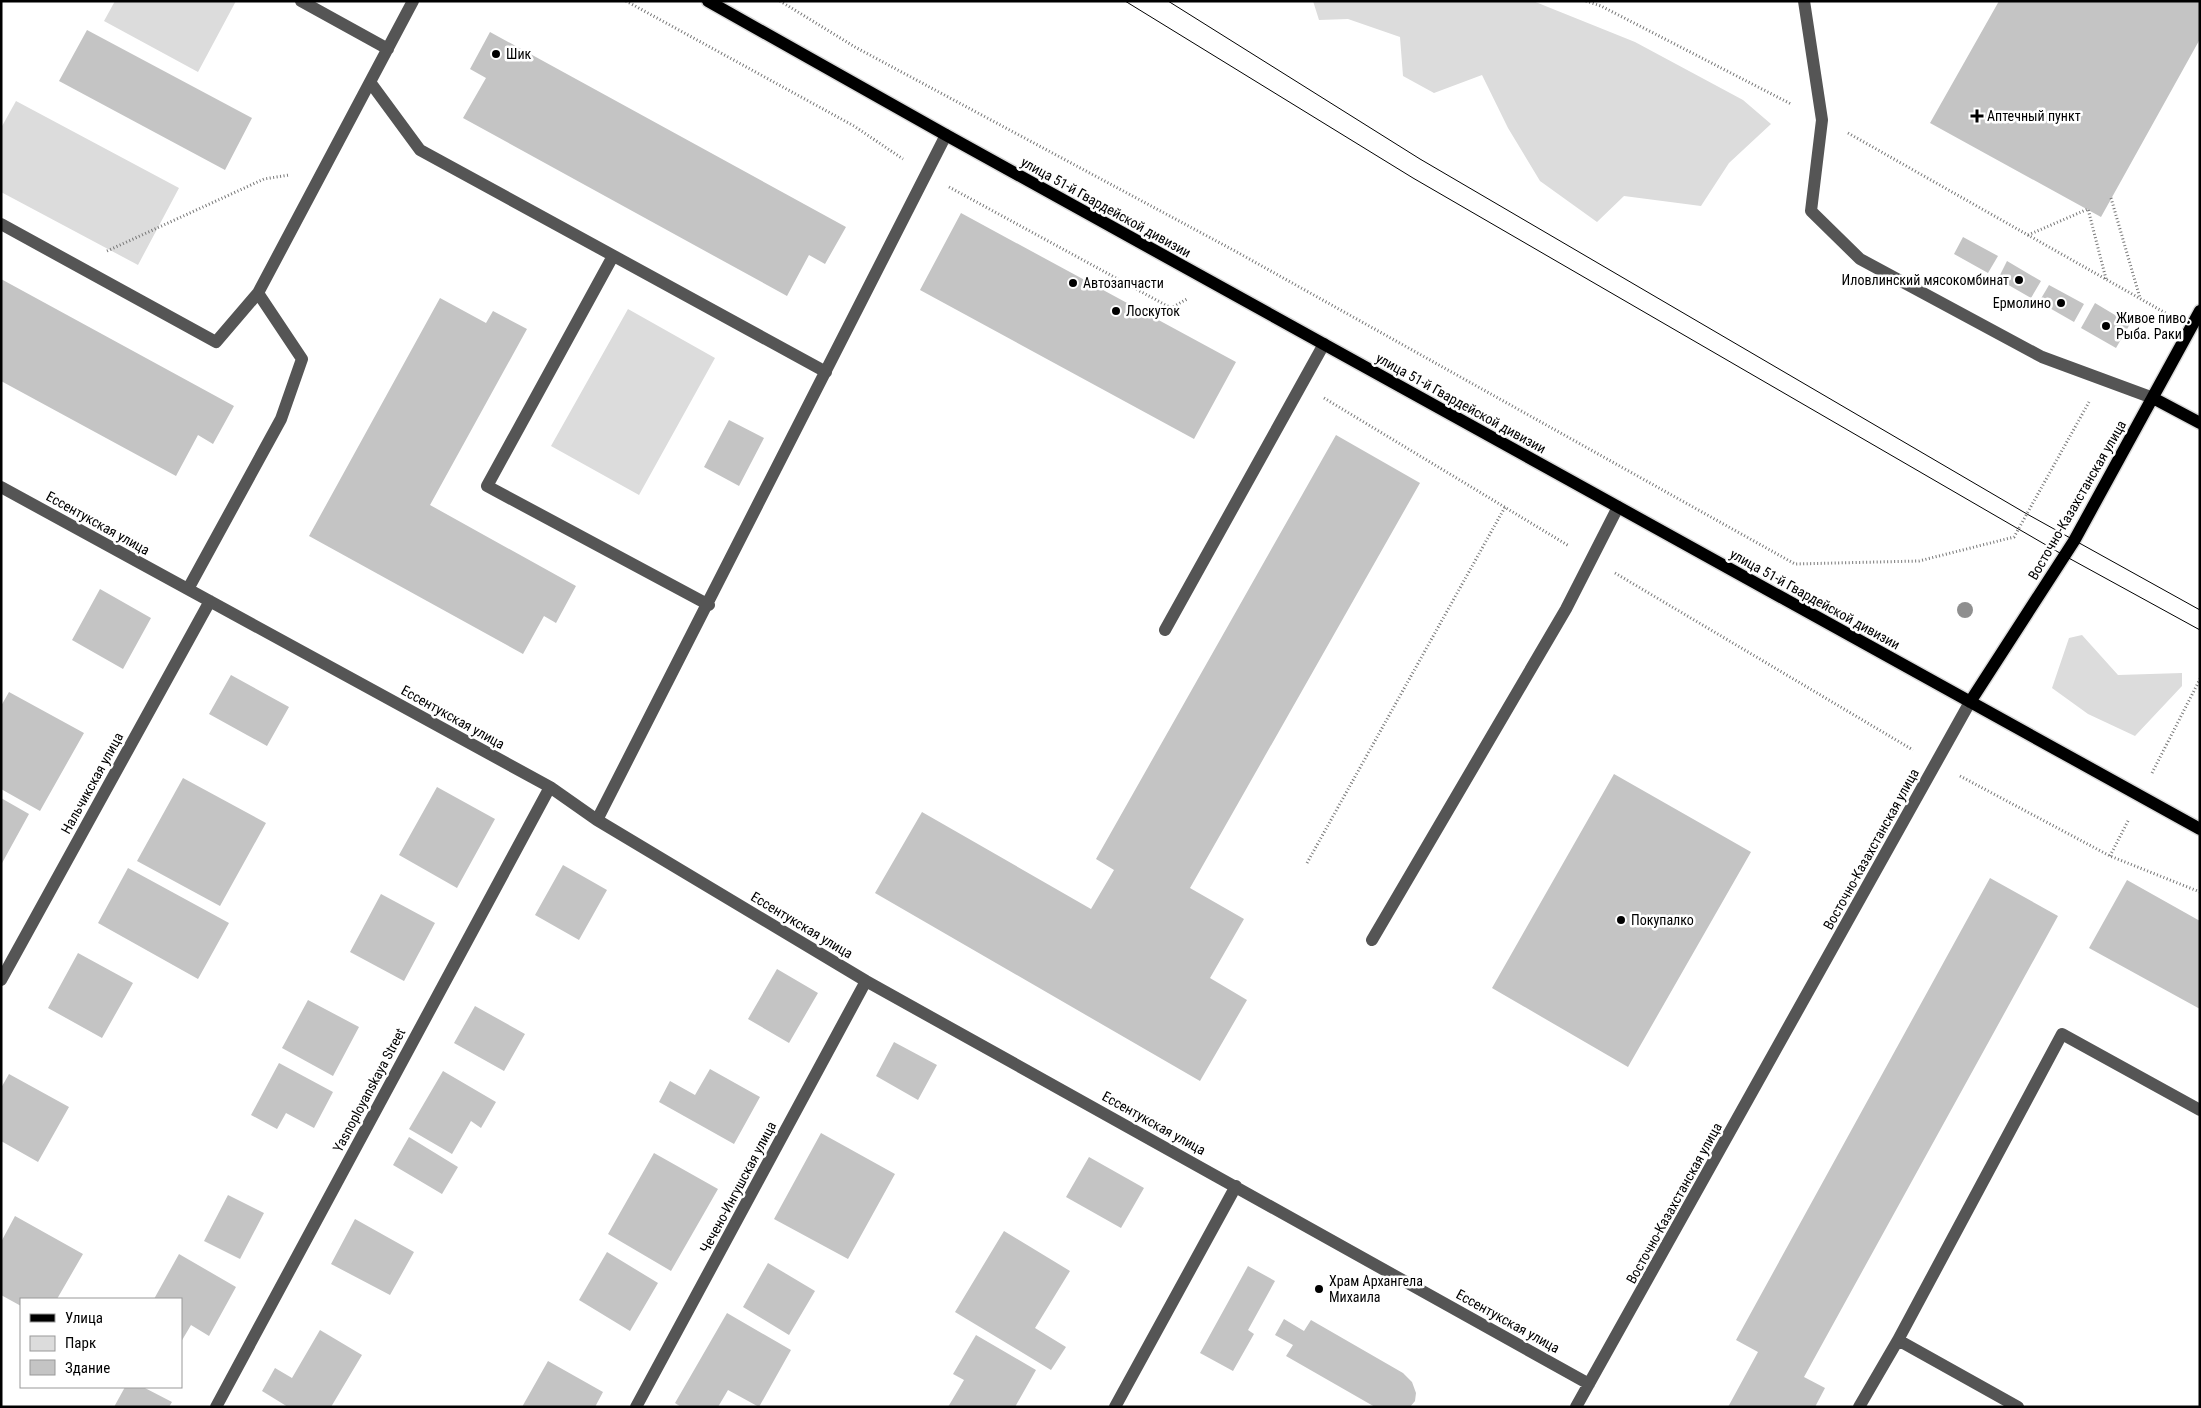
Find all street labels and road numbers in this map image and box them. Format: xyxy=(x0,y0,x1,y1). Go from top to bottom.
street label: улица 51-й Гвардейской дивизии xyxy=(1018,154,1194,260)
street label: улица 51-й Гвардейской дивизии xyxy=(1373,350,1549,456)
street label: Восточно-Казахстанская улица xyxy=(2025,417,2129,583)
street label: Ессентукская улица xyxy=(44,488,152,558)
street label: улица 51-й Гвардейской дивизии xyxy=(1727,546,1903,652)
street label: Ессентукская улица xyxy=(399,682,507,752)
street label: Нальчикская улица xyxy=(58,730,126,836)
street label: Восточно-Казахстанская улица xyxy=(1820,766,1922,932)
street label: Ессентукская улица xyxy=(748,888,856,962)
street label: Yasnoployanskaya Street xyxy=(330,1025,408,1155)
street label: Ессентукская улица xyxy=(1100,1088,1208,1158)
street label: Чечено-Ингушская улица xyxy=(697,1119,779,1255)
street label: Восточно-Казахстанская улица xyxy=(1623,1120,1725,1286)
street label: Ессентукская улица xyxy=(1454,1286,1562,1356)

